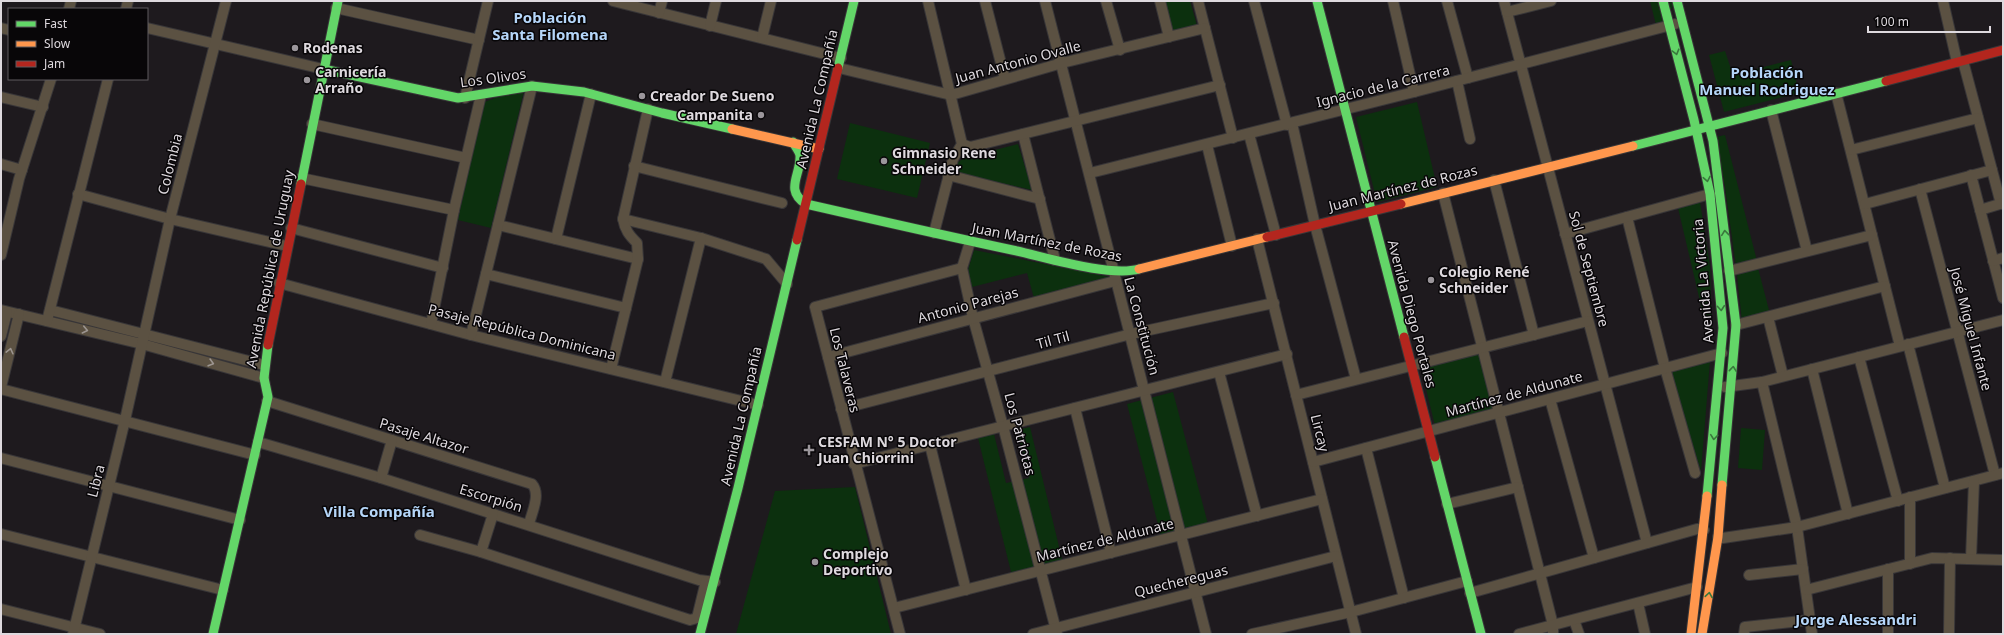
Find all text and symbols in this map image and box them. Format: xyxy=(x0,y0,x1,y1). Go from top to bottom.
district label: Población Santa Filomena xyxy=(492,7,608,44)
legend xyxy=(8,8,148,80)
scale bar xyxy=(1868,8,1990,34)
text: 100 m xyxy=(1874,13,1909,30)
text: Fast xyxy=(44,15,68,32)
street label: Avenida La Compañía xyxy=(791,27,842,170)
text: Slow xyxy=(44,35,71,52)
street label: Juan Antonio Ovalle xyxy=(951,36,1083,88)
place label: Rodenas xyxy=(303,38,363,57)
marker: Rodenas xyxy=(290,43,300,53)
one-way arrow xyxy=(1672,49,1680,56)
text: Jam xyxy=(43,55,65,72)
street label: Ignacio de la Carrera xyxy=(1314,60,1452,111)
place label: Carnicería Arraño xyxy=(315,62,386,97)
district label: Población Manuel Rodriguez xyxy=(1699,62,1835,99)
street label: Los Olivos xyxy=(459,63,528,92)
marker: Carnicería Arraño xyxy=(302,75,312,85)
place label: Creador De Sueno xyxy=(650,86,775,105)
marker: Creador De Sueno xyxy=(637,91,647,101)
place label: Campanita xyxy=(677,105,753,124)
marker: Campanita xyxy=(756,110,766,120)
street label: Colombia xyxy=(153,131,186,197)
place label: Gimnasio Rene Schneider xyxy=(892,143,996,178)
marker: Gimnasio Rene Schneider xyxy=(879,156,889,166)
street label: Juan Martínez de Rozas xyxy=(1325,160,1479,216)
street label: Avenida República de Uruguay xyxy=(241,167,298,370)
one-way arrow xyxy=(1702,176,1710,182)
street label: Sol de Septiembre xyxy=(1565,209,1614,329)
street label: Juan Martínez de Rozas xyxy=(968,217,1124,265)
street label: Avenida La Victoria xyxy=(1688,218,1717,344)
one-way arrow xyxy=(1720,230,1729,236)
street label: Avenida Diego Portales xyxy=(1384,238,1441,390)
place label: Colegio René Schneider xyxy=(1439,262,1530,297)
street label: José Miguel Infante xyxy=(1945,263,1997,393)
street label: La Constitución xyxy=(1120,274,1165,377)
marker: Colegio René Schneider xyxy=(1426,275,1436,285)
street label: Antonio Parejas xyxy=(915,282,1021,327)
street label: Pasaje República Dominicana xyxy=(426,299,618,364)
one-way arrow xyxy=(1717,305,1726,311)
street label: Los Talaveras xyxy=(826,325,865,415)
one-way arrow xyxy=(82,326,88,334)
street label: Til Til xyxy=(1034,326,1072,353)
street label: Avenida La Compañía xyxy=(715,344,766,487)
one-way arrow xyxy=(5,348,14,355)
one-way arrow xyxy=(207,358,214,367)
street label: Martínez de Aldunate xyxy=(1443,366,1585,421)
one-way arrow xyxy=(1728,366,1737,372)
street label: Los Patriotas xyxy=(1000,390,1041,478)
street label: Lircay xyxy=(1307,412,1335,455)
street label: Pasaje Altazor xyxy=(377,413,471,458)
place label: CESFAM N° 5 Doctor Juan Chiorrini xyxy=(816,432,957,467)
one-way arrow xyxy=(1710,434,1719,440)
marker: CESFAM N° 5 Doctor Juan Chiorrini xyxy=(803,444,815,456)
street label: Libra xyxy=(82,463,109,499)
street label: Escorpión xyxy=(457,479,525,516)
district label: Villa Compañía xyxy=(323,501,435,521)
street label: Martínez de Aldunate xyxy=(1034,513,1176,566)
place label: Complejo Deportivo xyxy=(823,544,893,579)
marker: Complejo Deportivo xyxy=(810,557,820,567)
street label: Quechereguas xyxy=(1132,560,1230,601)
one-way arrow xyxy=(1704,592,1713,599)
district label: Jorge Alessandri xyxy=(1793,609,1917,629)

